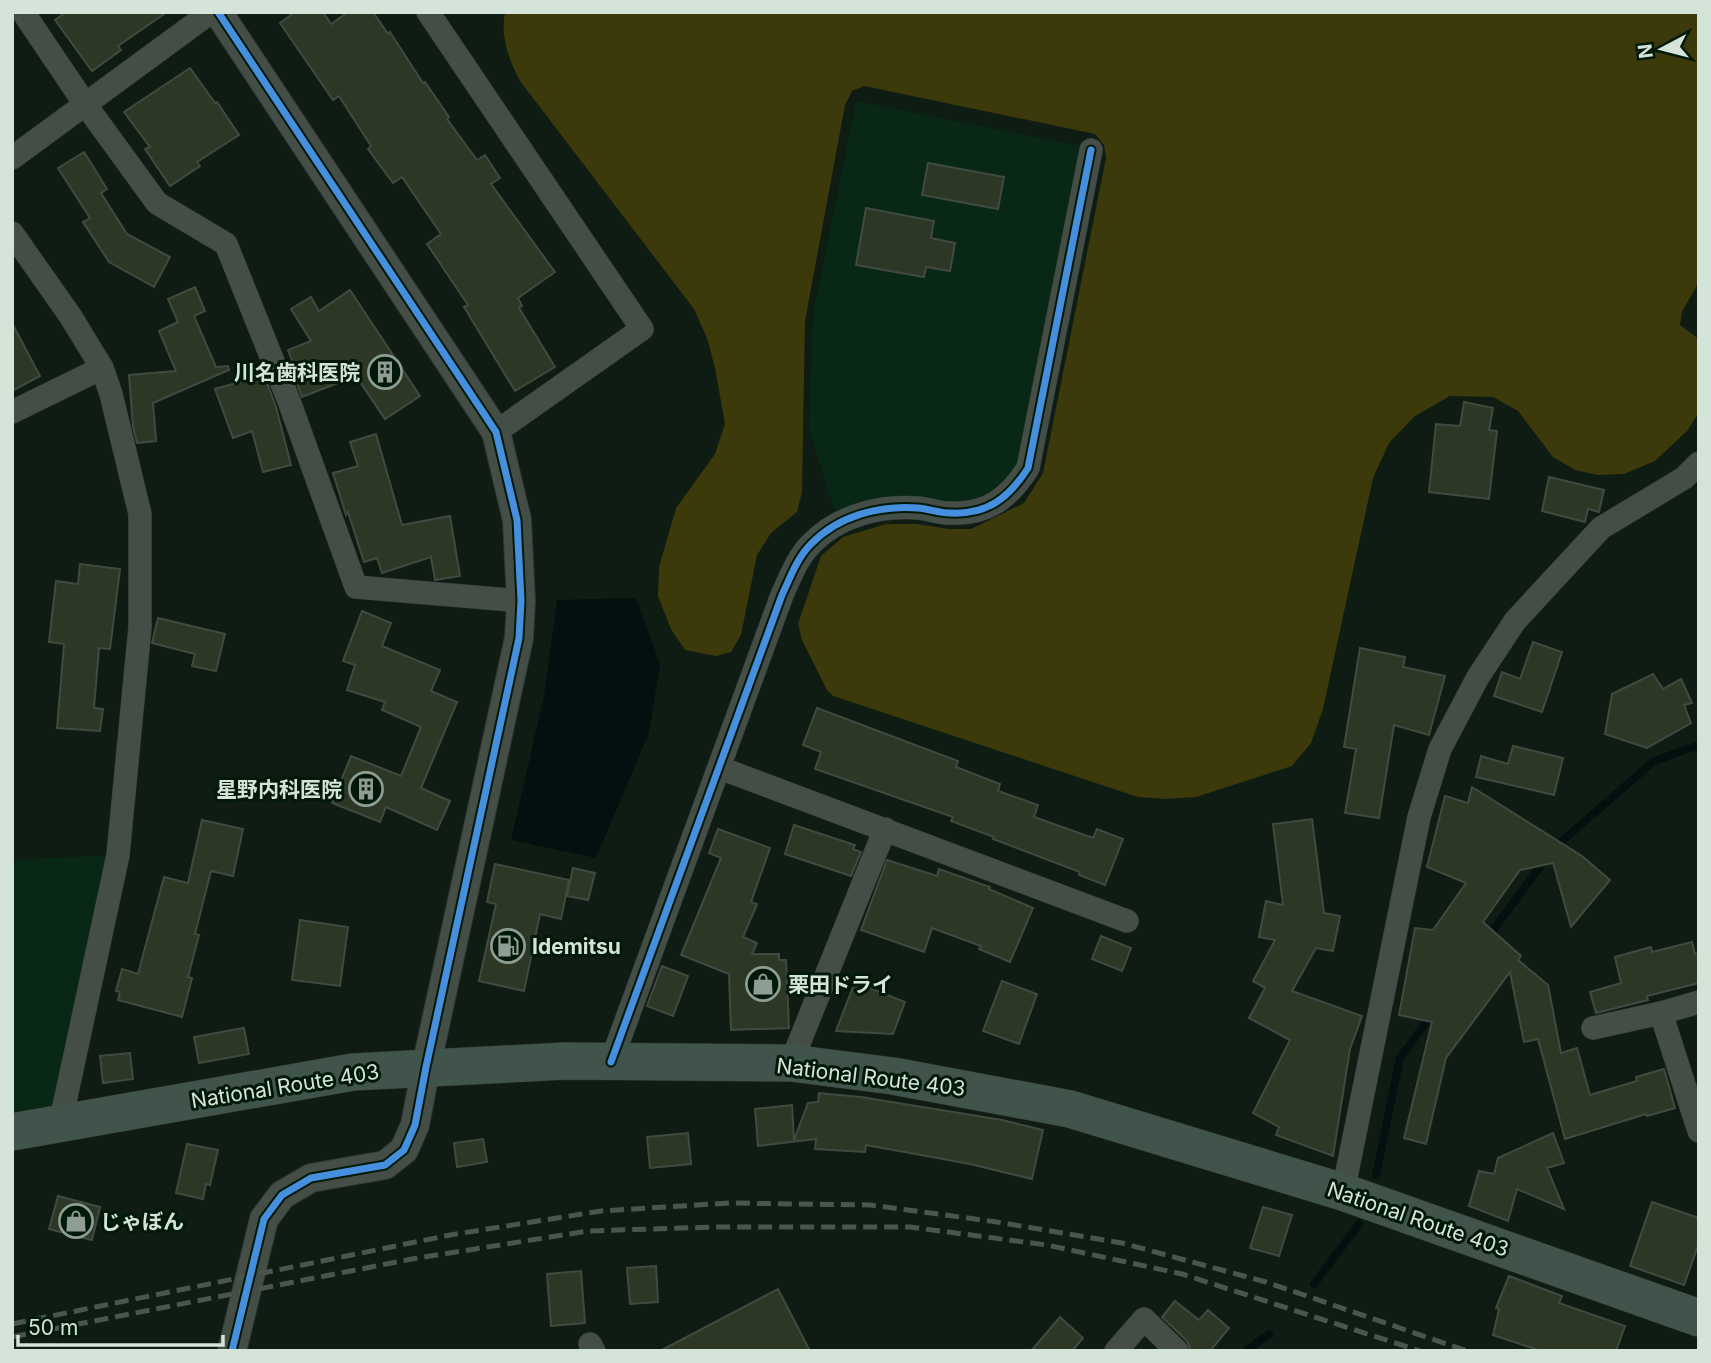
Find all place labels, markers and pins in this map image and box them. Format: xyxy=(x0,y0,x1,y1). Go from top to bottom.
building icon: 川名歯科医院 xyxy=(366,353,404,391)
place label: 川名歯科医院 xyxy=(234,360,360,385)
building icon: 星野内科医院 xyxy=(347,770,385,808)
place label: 星野内科医院 xyxy=(216,777,342,802)
fuel station icon: Idemitsu xyxy=(489,927,527,965)
place label: Idemitsu xyxy=(532,934,621,959)
shop icon: 栗田ドライ xyxy=(744,965,782,1003)
place label: 栗田ドライ xyxy=(788,972,893,997)
shop icon: じゃぼん xyxy=(57,1202,95,1240)
place label: じゃぼん xyxy=(100,1209,184,1234)

